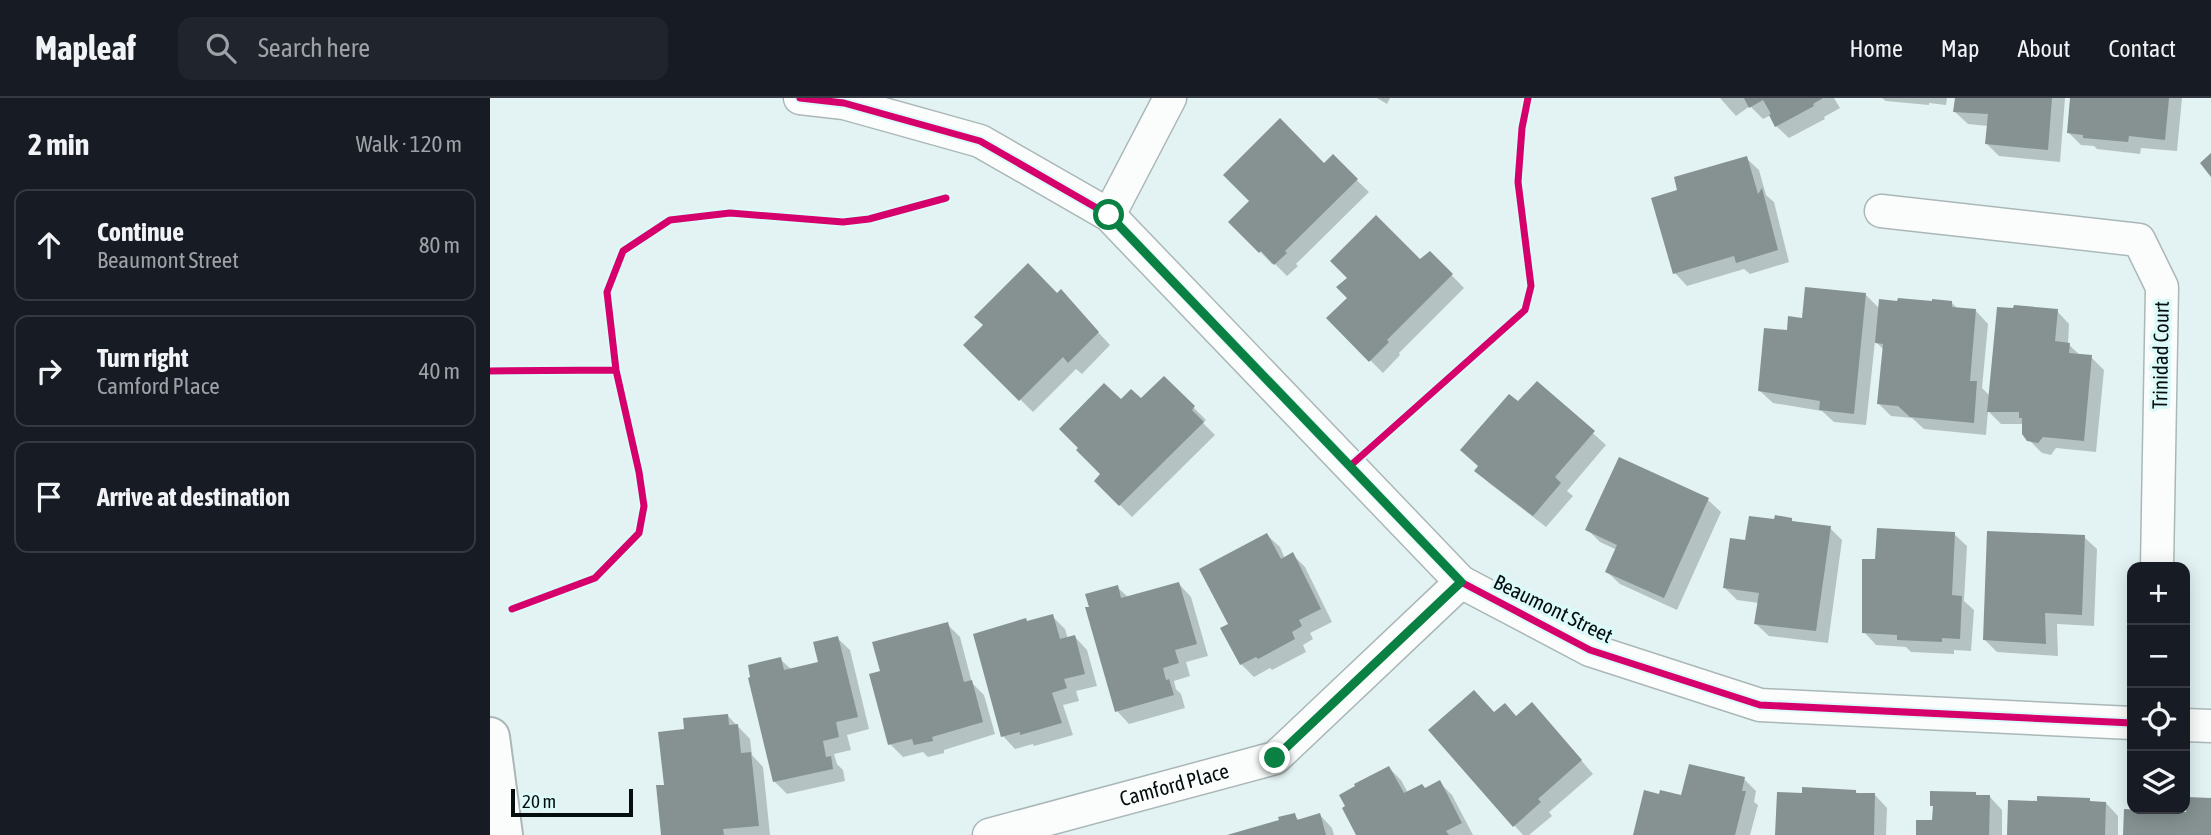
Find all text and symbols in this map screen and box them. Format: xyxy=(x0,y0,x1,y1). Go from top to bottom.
search box xyxy=(178,17,668,80)
text: Mapleaf xyxy=(35,29,136,67)
icon: search xyxy=(202,29,240,67)
text: Search here xyxy=(258,33,370,63)
text: Home xyxy=(1849,35,1903,62)
text: Map xyxy=(1941,35,1979,62)
text: About xyxy=(2017,35,2070,62)
text: Contact xyxy=(2108,35,2176,62)
text: 2 min xyxy=(28,127,89,161)
text: Walk · 120 m xyxy=(356,131,462,157)
route start xyxy=(1093,199,1124,230)
text: Continue xyxy=(97,217,184,247)
icon: ahead xyxy=(30,226,68,264)
text: 80 m xyxy=(419,232,460,258)
text: Beaumont Street xyxy=(97,247,239,273)
street label: Trinidad Court xyxy=(2147,301,2173,409)
text: Turn right xyxy=(97,343,188,373)
icon: right xyxy=(30,352,68,390)
text: 40 m xyxy=(419,358,460,384)
text: Camford Place xyxy=(97,373,220,399)
icon: arrive xyxy=(30,478,68,516)
text: Arrive at destination xyxy=(97,482,290,512)
map controls xyxy=(2127,562,2190,814)
button: + xyxy=(2127,562,2190,625)
street label: Beaumont Street xyxy=(1490,569,1617,647)
button: − xyxy=(2127,625,2190,688)
button: locate xyxy=(2127,688,2190,751)
route end xyxy=(1259,742,1290,773)
button: layers xyxy=(2127,751,2190,814)
street label: Camford Place xyxy=(1117,758,1231,810)
scale bar xyxy=(511,786,634,818)
text: 20 m xyxy=(522,790,556,812)

